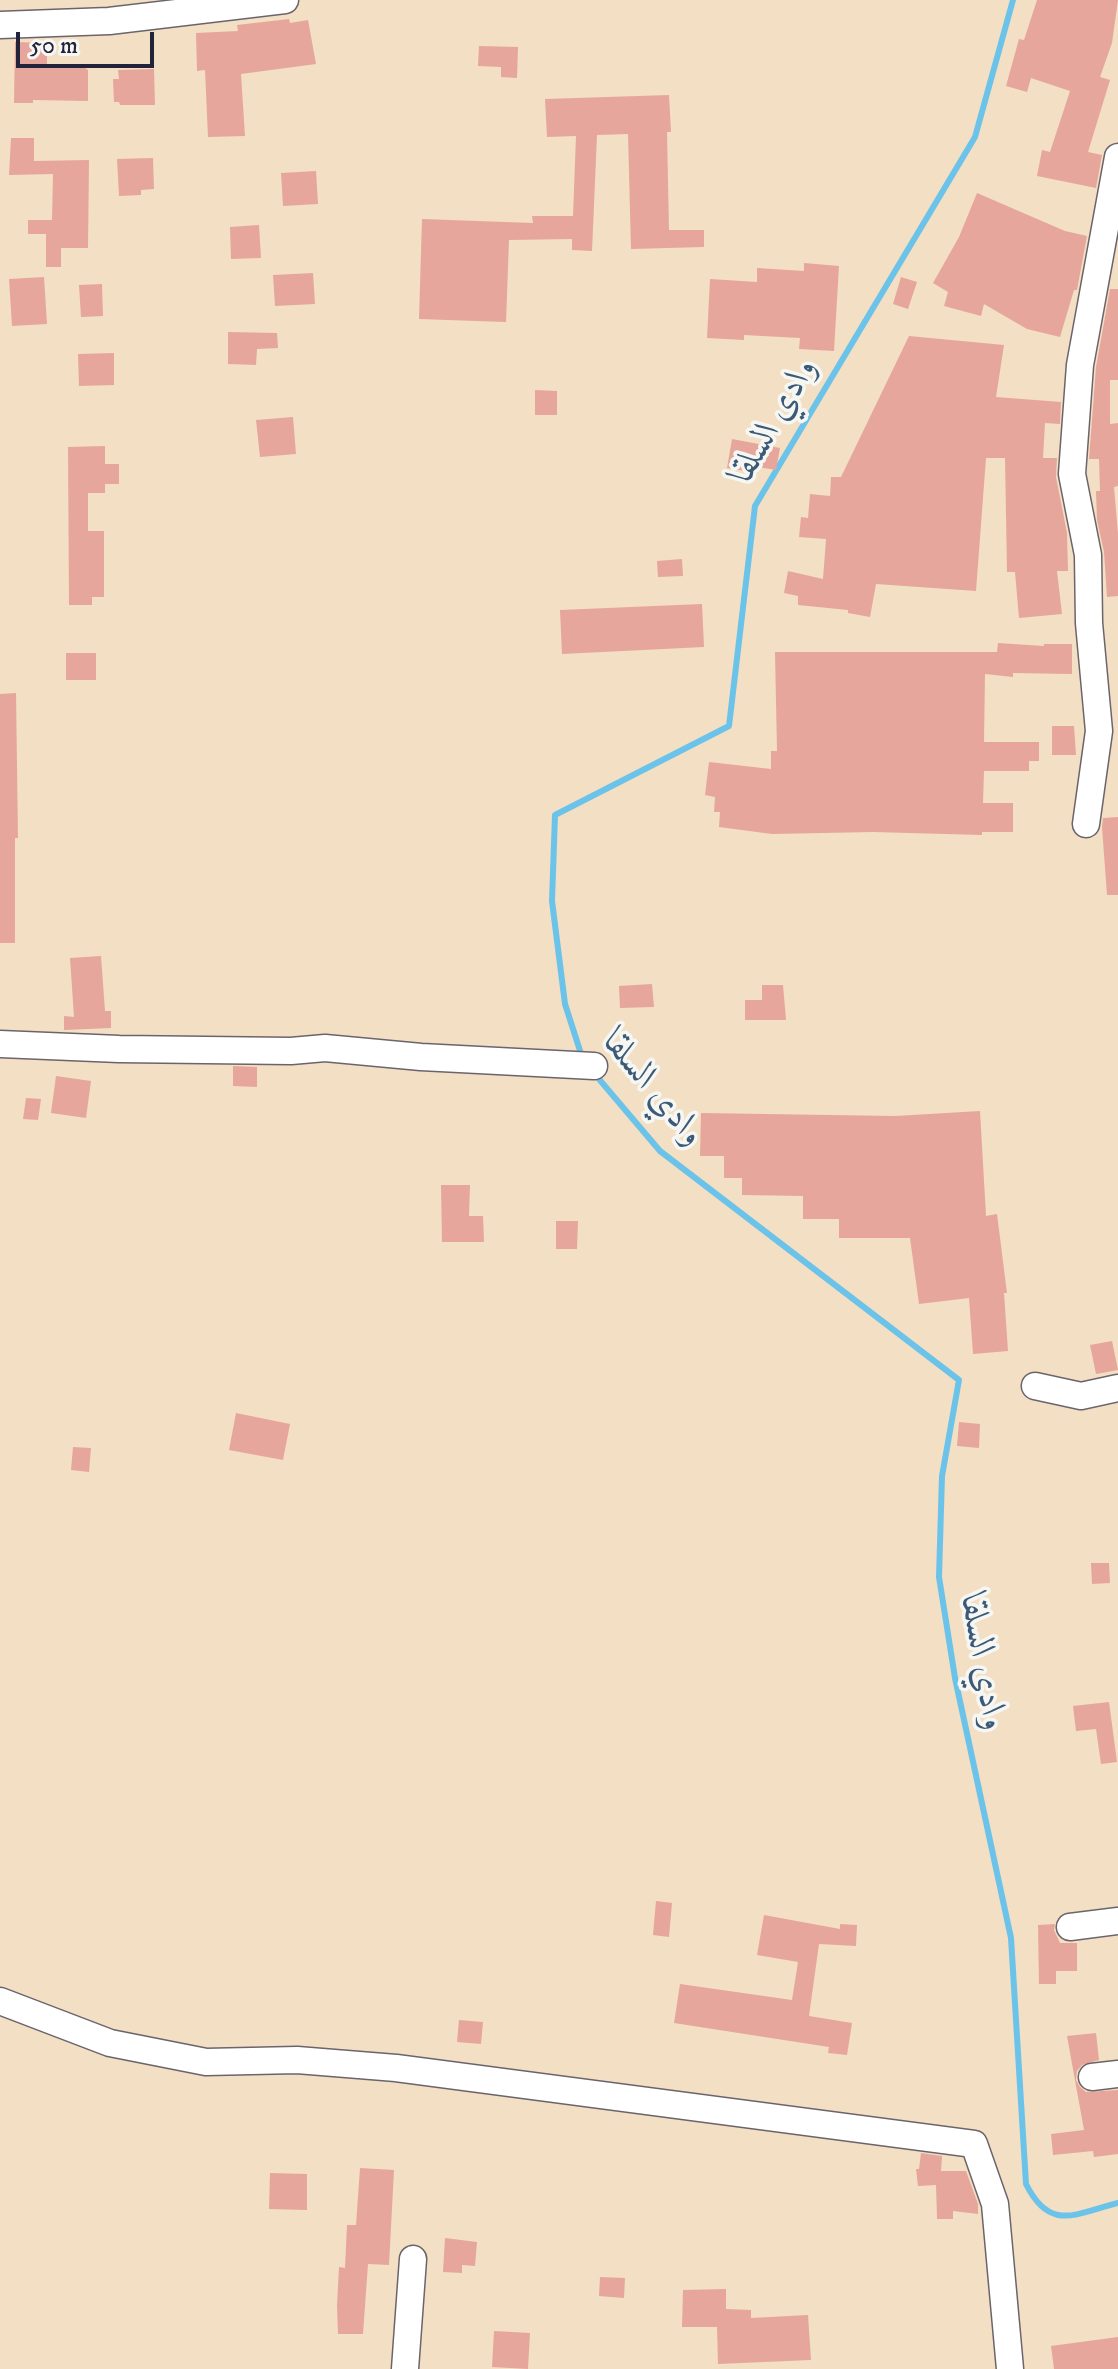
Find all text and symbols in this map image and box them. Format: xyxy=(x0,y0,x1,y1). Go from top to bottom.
scale bar xyxy=(20,16,158,66)
text: 50 m xyxy=(30,31,78,61)
water label: وادي السلقا xyxy=(723,351,829,491)
water label: وادي السلقا xyxy=(591,1024,713,1156)
water label: وادي السلقا xyxy=(948,1592,1014,1734)

